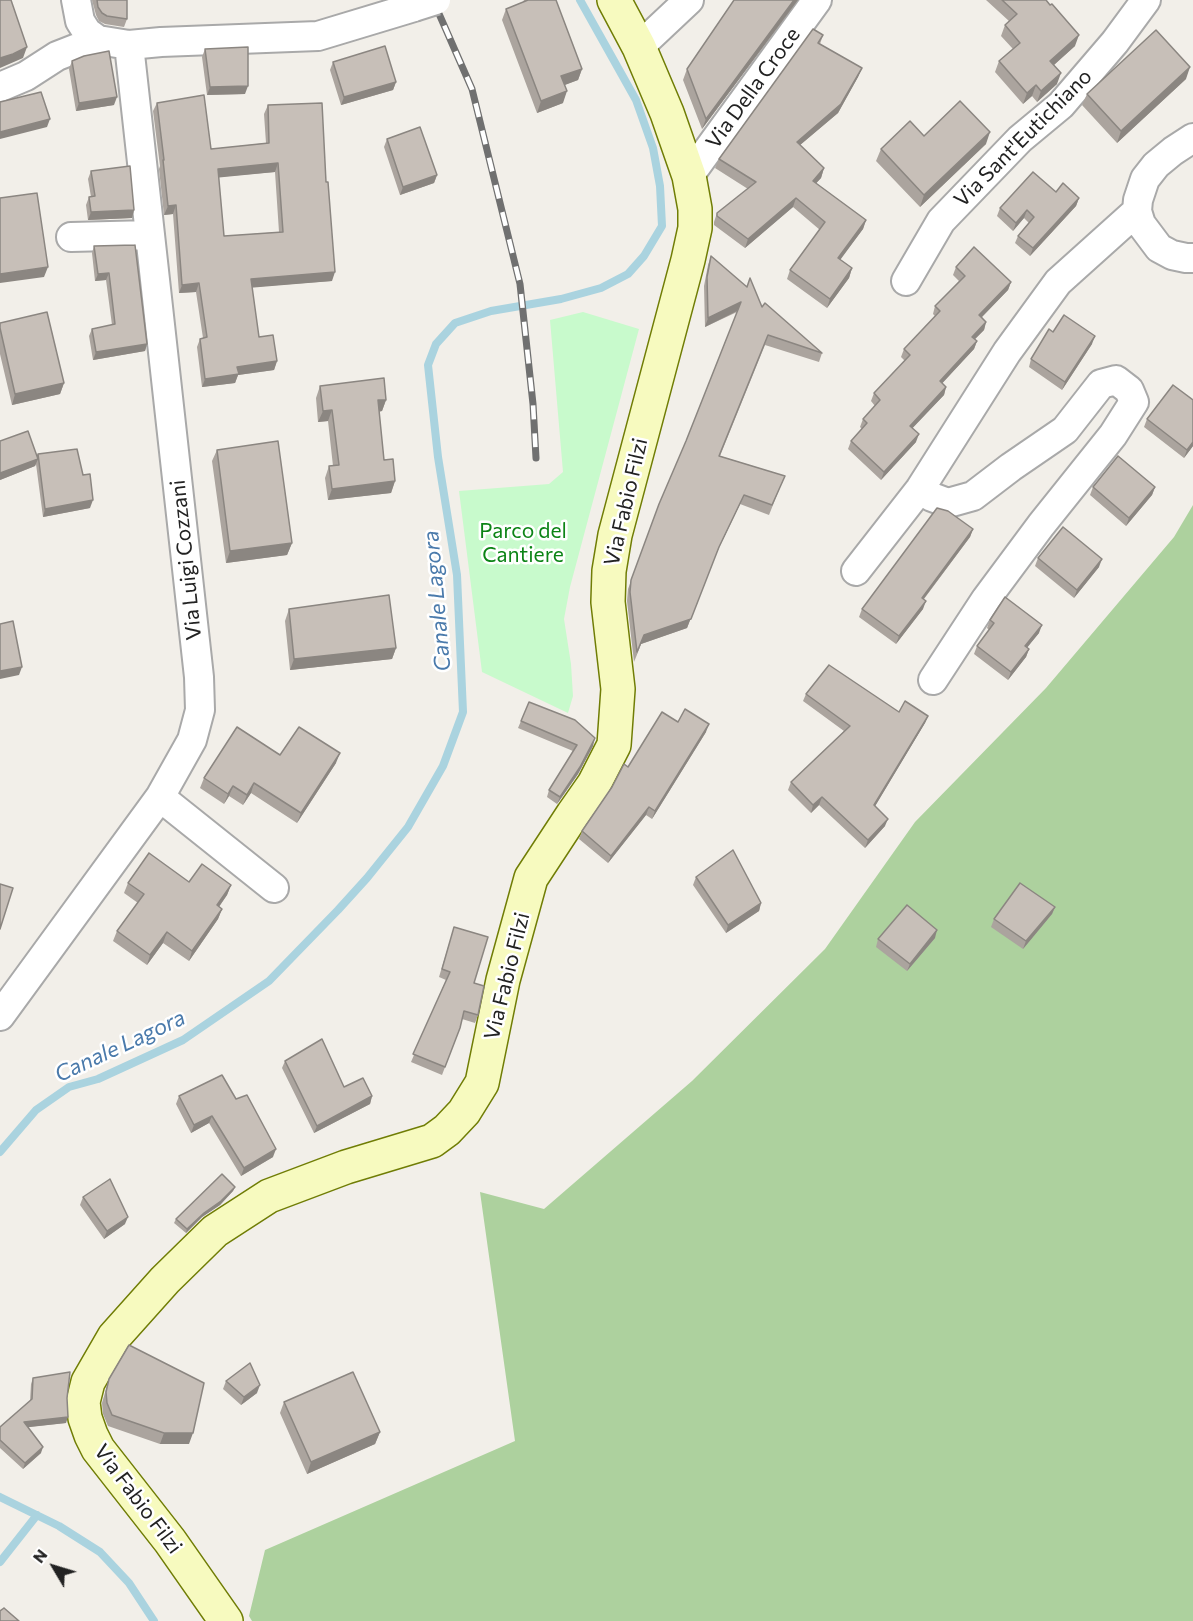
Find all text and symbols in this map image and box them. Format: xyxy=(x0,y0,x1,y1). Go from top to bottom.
street label: Via Della Croce xyxy=(701,23,805,153)
street label: Via Sant'Eutichiano xyxy=(949,64,1097,212)
street label: Via Fabio Filzi xyxy=(599,436,653,568)
street label: Via Luigi Cozzani xyxy=(165,479,207,641)
park label: Parco del Cantiere xyxy=(479,518,567,568)
water label: Canale Lagora xyxy=(418,530,456,672)
street label: Via Fabio Filzi xyxy=(479,910,535,1042)
water label: Canale Lagora xyxy=(50,1004,190,1088)
street label: Via Fabio Filzi xyxy=(89,1439,187,1559)
north arrow xyxy=(24,1537,84,1597)
text: N xyxy=(28,1545,51,1566)

